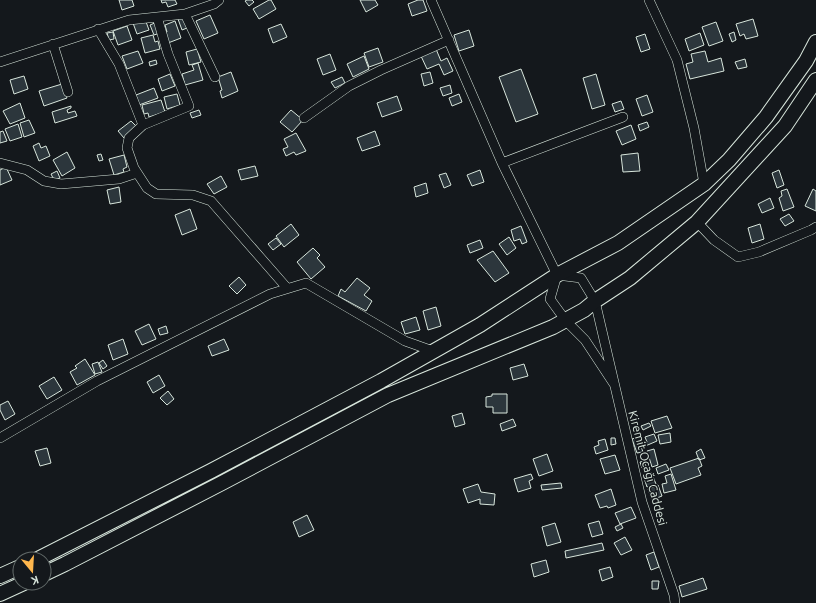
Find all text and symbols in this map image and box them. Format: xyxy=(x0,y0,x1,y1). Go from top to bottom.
street label: Kiremit Ocağı Caddesi xyxy=(626,409,670,527)
north arrow xyxy=(12,551,52,591)
text: K xyxy=(29,574,40,588)

